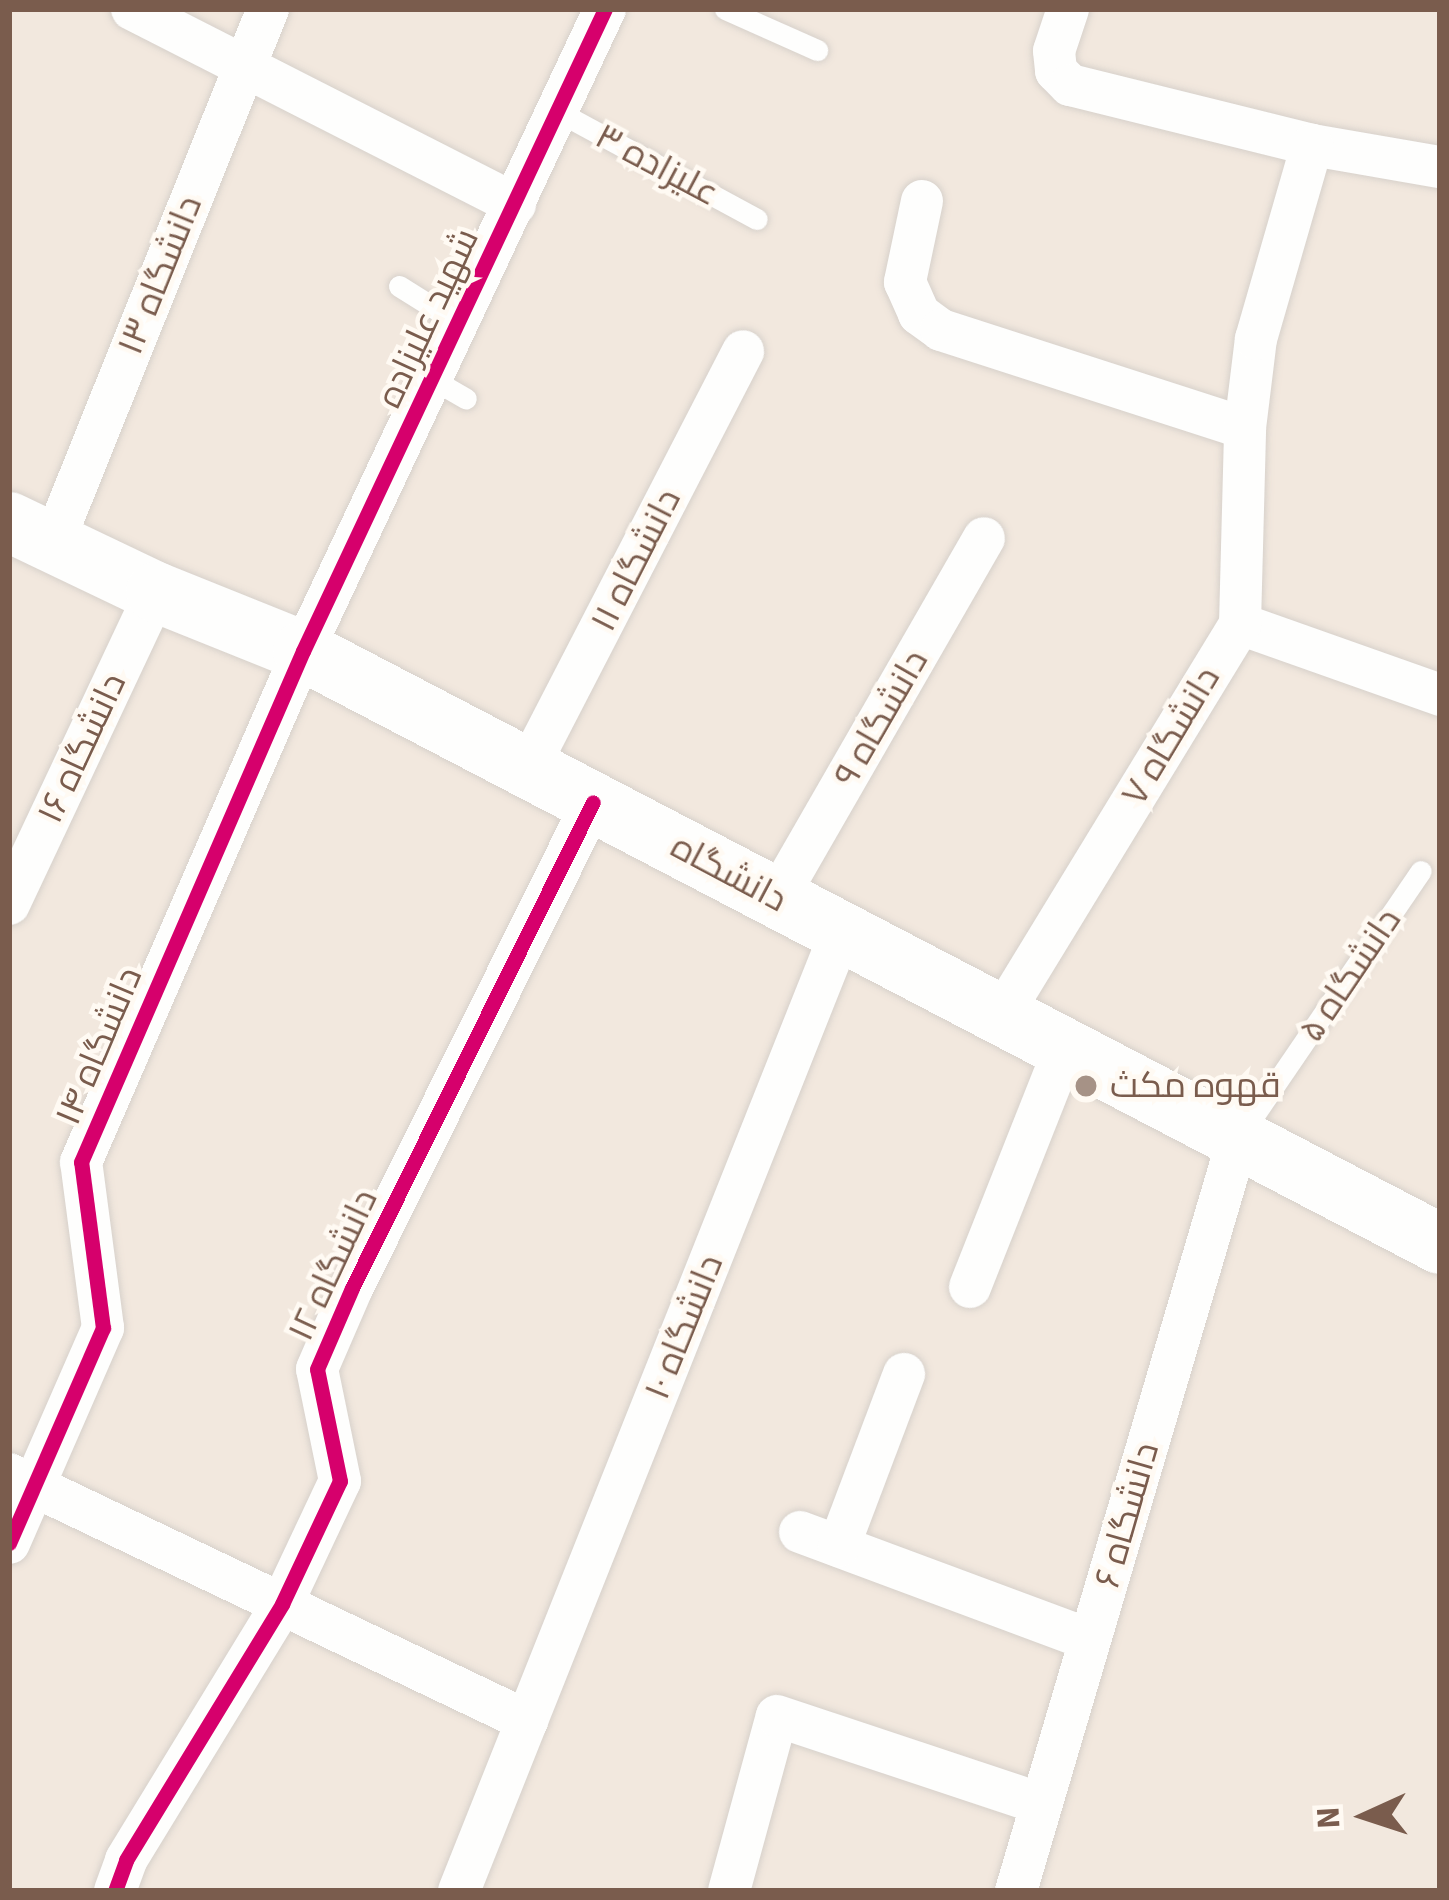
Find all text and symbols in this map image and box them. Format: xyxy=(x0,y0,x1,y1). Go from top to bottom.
street label: علیزاده ۳ xyxy=(588,115,726,215)
street label: دانشگاه ۱۳ xyxy=(109,189,211,361)
street label: شهید علیزاده xyxy=(368,222,488,414)
street label: دانشگاه ۱۱ xyxy=(582,481,690,639)
street label: دانشگاه ۹ xyxy=(825,642,937,794)
street label: دانشگاه ۷ xyxy=(1113,659,1229,813)
street label: دانشگاه ۱۶ xyxy=(29,666,135,830)
street label: دانشگاه xyxy=(664,825,794,921)
street label: دانشگاه ۵ xyxy=(1290,900,1410,1050)
street label: دانشگاه ۱۴ xyxy=(46,961,152,1131)
place label: قهوه مکث xyxy=(1110,1064,1281,1108)
marker: قهوه مکث xyxy=(1073,1073,1099,1099)
street label: دانشگاه ۱۲ xyxy=(279,1182,387,1348)
street label: دانشگاه ۱۰ xyxy=(635,1248,733,1406)
street label: دانشگاه ۶ xyxy=(1086,1437,1168,1593)
north arrow xyxy=(1305,1756,1425,1876)
text: N xyxy=(1305,1806,1353,1830)

